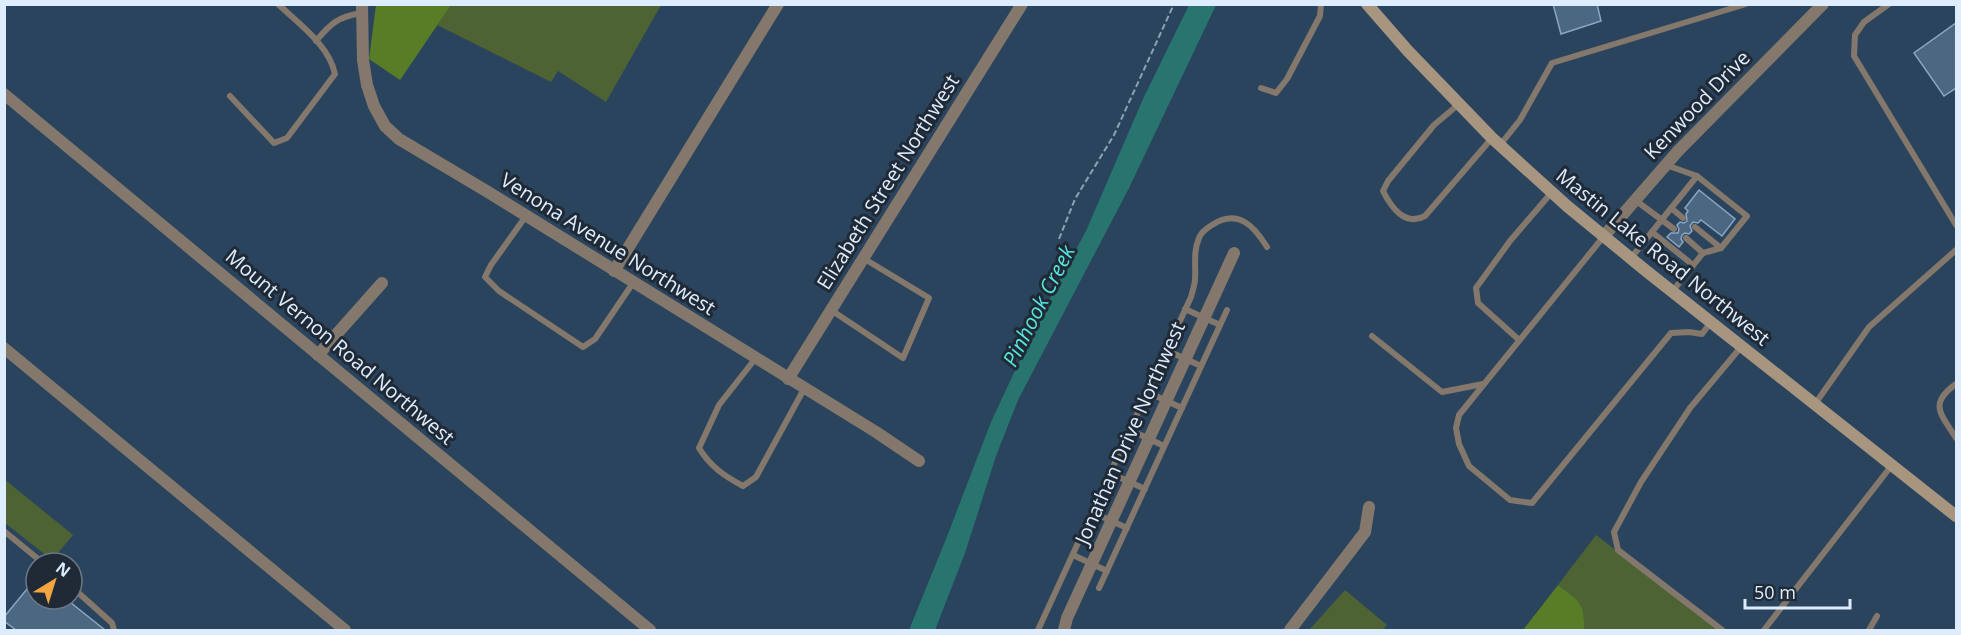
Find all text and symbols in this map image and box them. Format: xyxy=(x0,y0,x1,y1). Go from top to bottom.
street label: Kenwood Drive xyxy=(1638,44,1756,165)
street label: Elizabeth Street Northwest xyxy=(810,69,965,294)
street label: Mastin Lake Road Northwest xyxy=(1551,162,1776,351)
street label: Venona Avenue Northwest xyxy=(496,166,721,321)
water label: Pinhook Creek xyxy=(996,239,1081,371)
street label: Mount Vernon Road Northwest xyxy=(220,243,460,450)
street label: Jonathan Drive Northwest xyxy=(1067,317,1191,550)
north arrow xyxy=(24,551,84,611)
text: N xyxy=(51,557,75,582)
scale bar xyxy=(1745,572,1850,610)
text: 50 m xyxy=(1754,580,1796,604)

